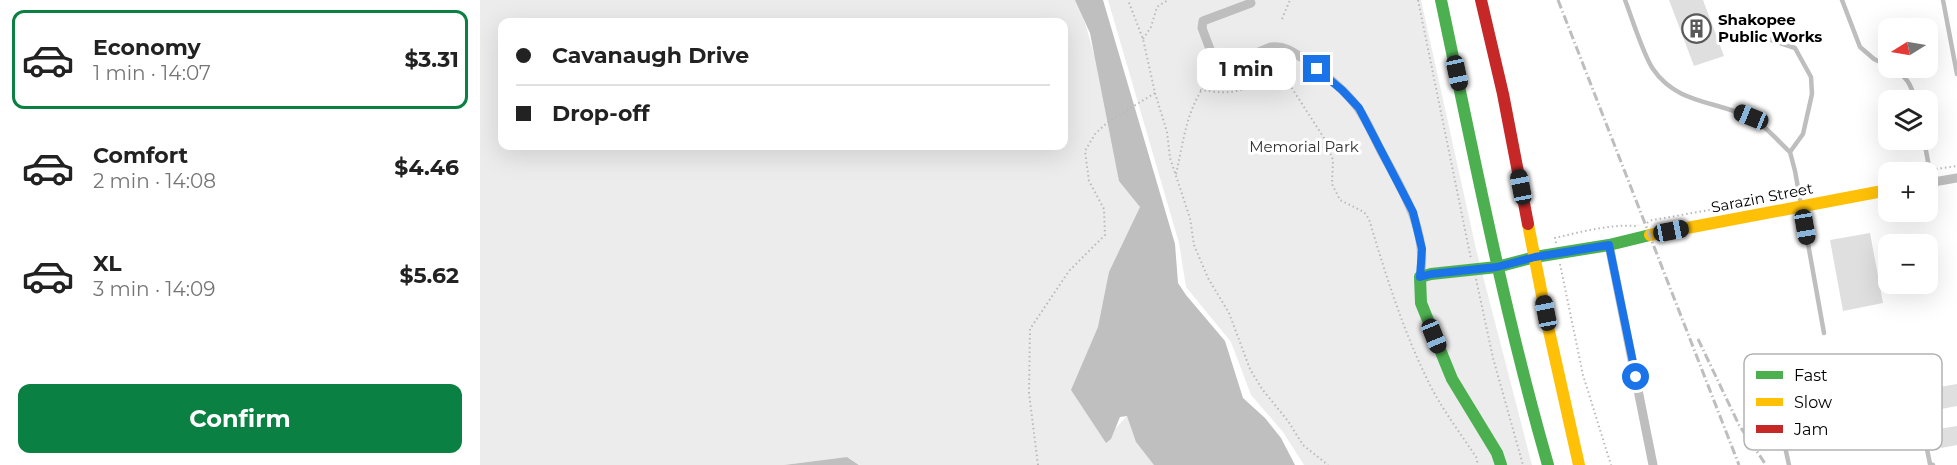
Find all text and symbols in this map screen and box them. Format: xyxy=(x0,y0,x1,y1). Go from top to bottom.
place label: Shakopee Public Works xyxy=(1718,10,1822,46)
building icon: Shakopee Public Works xyxy=(1681,13,1713,45)
north arrow xyxy=(1878,18,1938,78)
map controls xyxy=(1878,18,1938,294)
icon: car xyxy=(21,33,75,87)
text: Economy xyxy=(93,34,201,61)
text: Cavanaugh Drive xyxy=(552,42,749,69)
text: $3.31 xyxy=(404,46,459,73)
callout: 1 min xyxy=(1197,48,1296,90)
car xyxy=(1444,54,1470,92)
route end xyxy=(1303,55,1330,82)
text: 1 min xyxy=(1219,57,1274,81)
text: 1 min · 14:07 xyxy=(93,61,211,85)
button: layers xyxy=(1878,90,1938,150)
text: Drop-off xyxy=(552,100,650,127)
car xyxy=(1731,102,1771,132)
park label: Memorial Park xyxy=(1249,137,1359,156)
icon: car xyxy=(21,141,75,195)
text: Comfort xyxy=(93,142,188,169)
text: $4.46 xyxy=(394,154,459,181)
button: + xyxy=(1878,162,1938,222)
car xyxy=(1509,168,1533,206)
text: 2 min · 14:08 xyxy=(93,169,216,193)
street label: Sarazin Street xyxy=(1709,178,1814,217)
car xyxy=(1793,208,1817,246)
car xyxy=(1652,219,1690,243)
button: − xyxy=(1878,234,1938,294)
icon: car xyxy=(21,249,75,303)
text: XL xyxy=(93,250,122,277)
text: $5.62 xyxy=(399,262,459,289)
text: 3 min · 14:09 xyxy=(93,277,215,301)
car xyxy=(1534,294,1558,332)
car xyxy=(1419,316,1449,356)
legend xyxy=(1744,354,1942,450)
route start xyxy=(1622,363,1649,390)
text: Fast xyxy=(1794,366,1828,385)
button: Confirm xyxy=(18,384,462,453)
text: Slow xyxy=(1794,393,1832,412)
text: Jam xyxy=(1793,420,1828,439)

